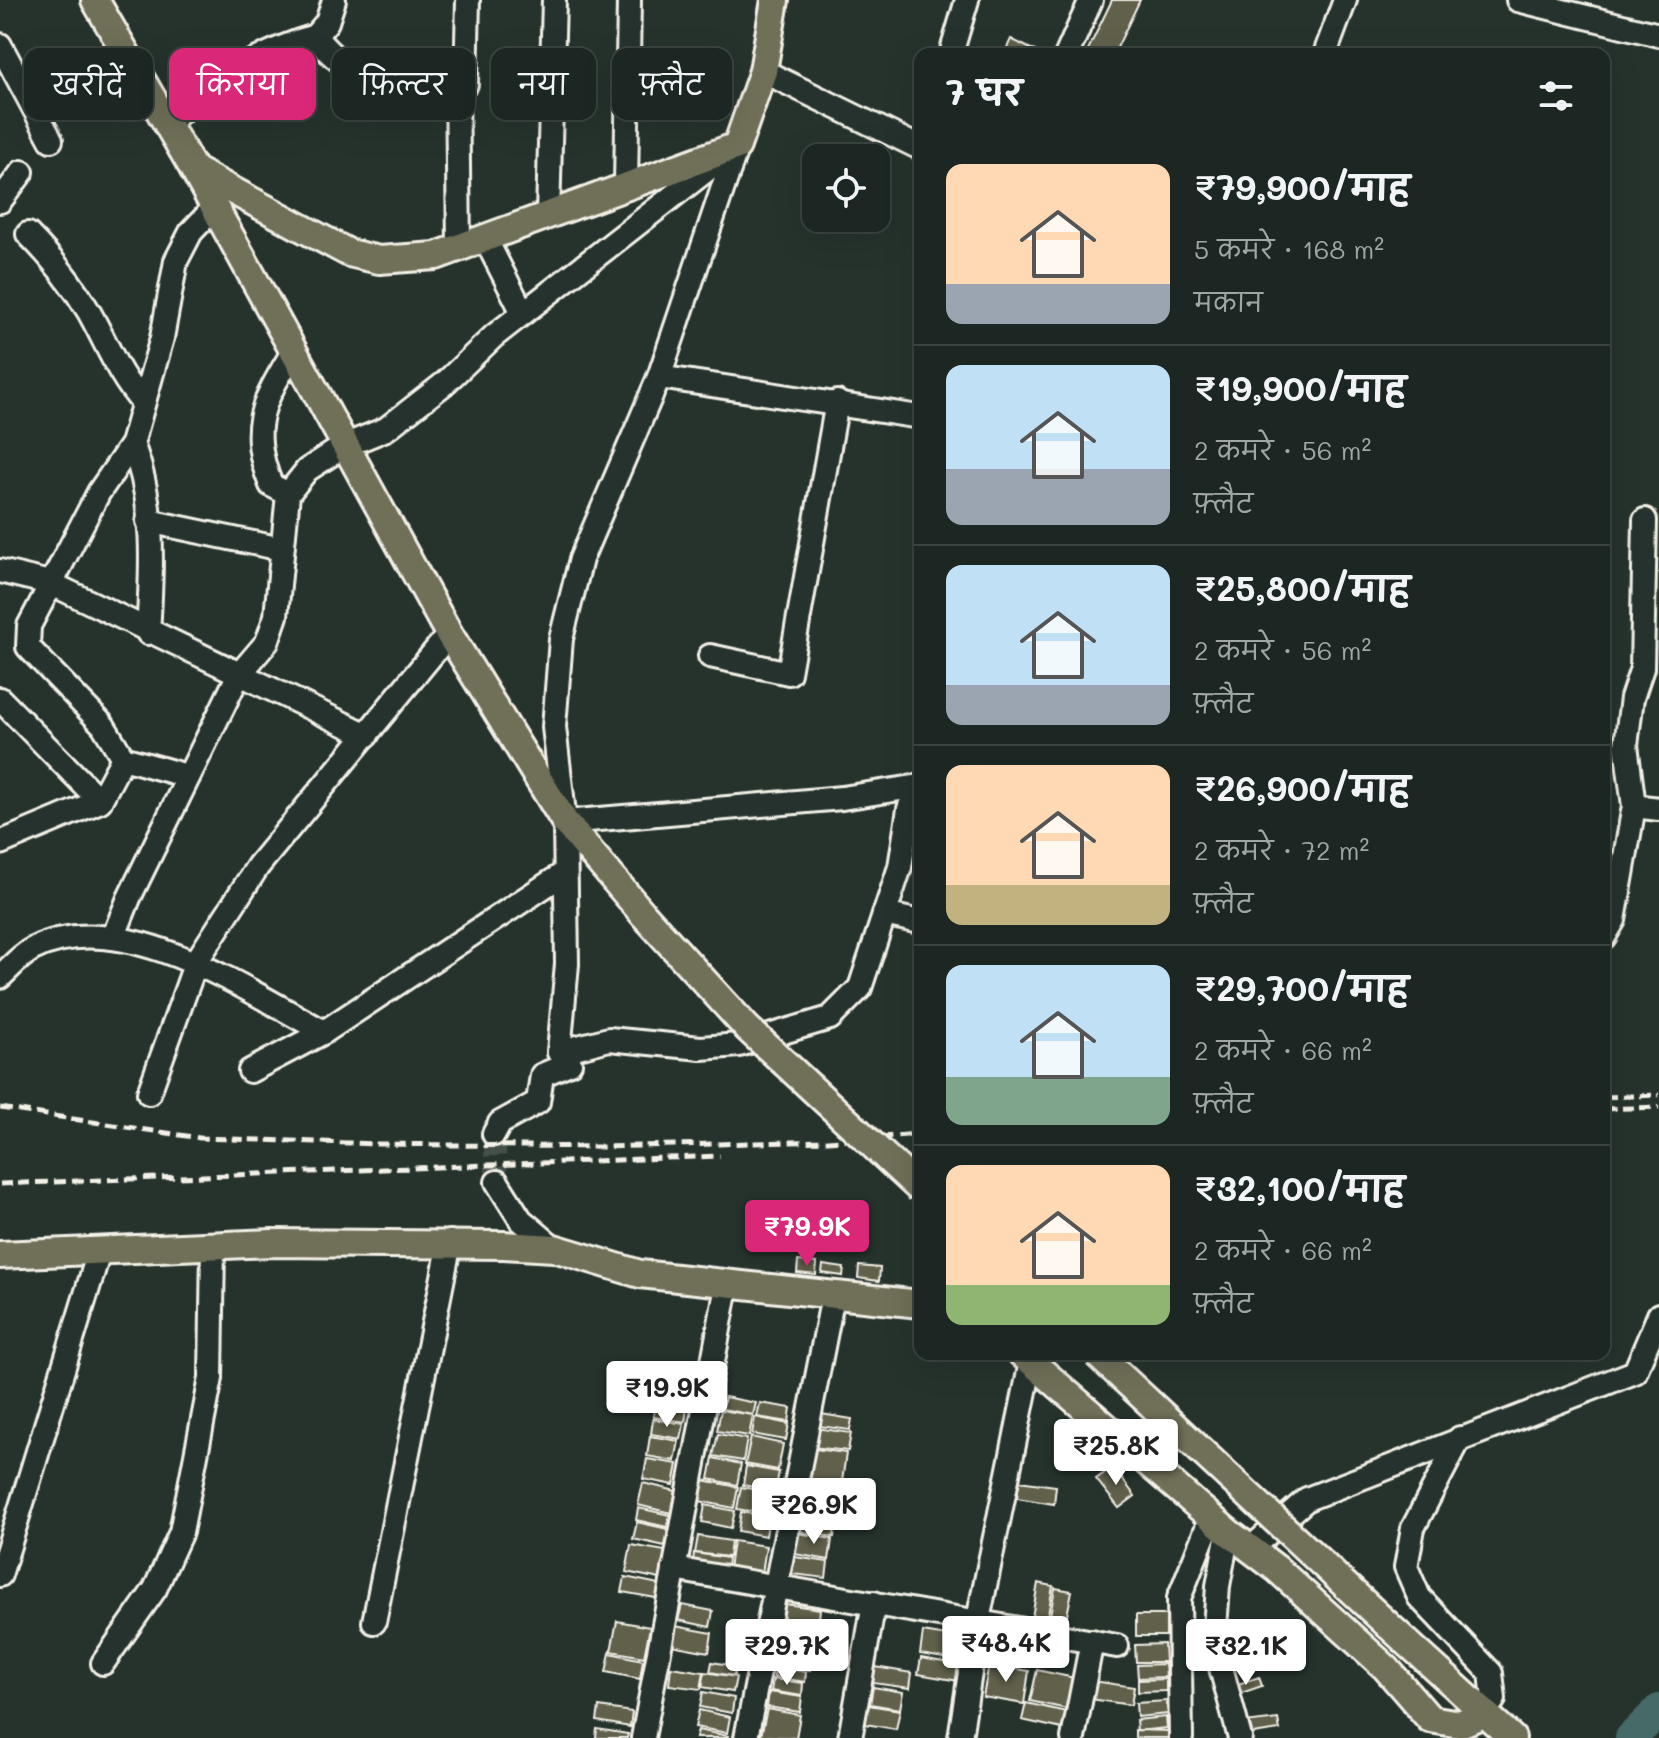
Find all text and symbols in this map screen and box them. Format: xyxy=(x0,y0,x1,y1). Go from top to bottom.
chip: खरीदें xyxy=(24,48,153,120)
chip: किराया xyxy=(169,48,316,120)
chip: फ़िल्टर xyxy=(332,48,475,120)
chip: नया xyxy=(491,48,596,120)
chip: फ़्लैट xyxy=(612,48,732,120)
text: 7 घर xyxy=(946,69,1022,114)
icon: filters xyxy=(1534,74,1578,118)
map controls xyxy=(802,144,890,232)
button: locate xyxy=(802,144,890,232)
text: ₹79,900/माह xyxy=(1194,164,1410,209)
icon: home xyxy=(1010,196,1106,292)
text: 5 कमरे · 168 m² xyxy=(1194,232,1384,266)
text: मकान xyxy=(1194,285,1263,319)
text: ₹19,900/माह xyxy=(1194,365,1406,410)
icon: home xyxy=(1010,397,1106,493)
text: 2 कमरे · 56 m² xyxy=(1194,433,1371,467)
text: फ़्लैट xyxy=(1194,486,1253,520)
text: ₹25,800/माह xyxy=(1194,565,1410,610)
icon: home xyxy=(1010,597,1106,693)
text: 2 कमरे · 56 m² xyxy=(1194,633,1371,667)
text: फ़्लैट xyxy=(1194,686,1253,720)
text: ₹26,900/माह xyxy=(1194,765,1410,810)
icon: home xyxy=(1010,797,1106,893)
text: 2 कमरे · 72 m² xyxy=(1194,833,1369,867)
text: फ़्लैट xyxy=(1194,886,1253,920)
text: ₹29,700/माह xyxy=(1194,965,1409,1010)
icon: home xyxy=(1010,997,1106,1093)
text: 2 कमरे · 66 m² xyxy=(1194,1033,1372,1067)
text: फ़्लैट xyxy=(1194,1086,1253,1120)
text: ₹32,100/माह xyxy=(1194,1165,1405,1210)
icon: home xyxy=(1010,1197,1106,1293)
pin: ₹79.9K xyxy=(742,1200,872,1268)
text: ₹79.9K xyxy=(763,1209,851,1243)
text: 2 कमरे · 66 m² xyxy=(1194,1233,1372,1267)
text: फ़्लैट xyxy=(1194,1286,1253,1320)
pin: ₹19.9K xyxy=(602,1361,732,1429)
text: ₹19.9K xyxy=(624,1370,710,1404)
pin: ₹25.8K xyxy=(1051,1419,1181,1487)
text: ₹25.8K xyxy=(1072,1428,1160,1462)
pin: ₹26.9K xyxy=(749,1478,879,1546)
text: ₹26.9K xyxy=(770,1487,858,1521)
pin: ₹48.4K xyxy=(941,1616,1071,1684)
pin: ₹29.7K xyxy=(722,1619,852,1687)
pin: ₹32.1K xyxy=(1181,1619,1311,1687)
text: ₹48.4K xyxy=(960,1625,1052,1659)
text: ₹29.7K xyxy=(744,1628,830,1662)
text: ₹32.1K xyxy=(1204,1628,1288,1662)

